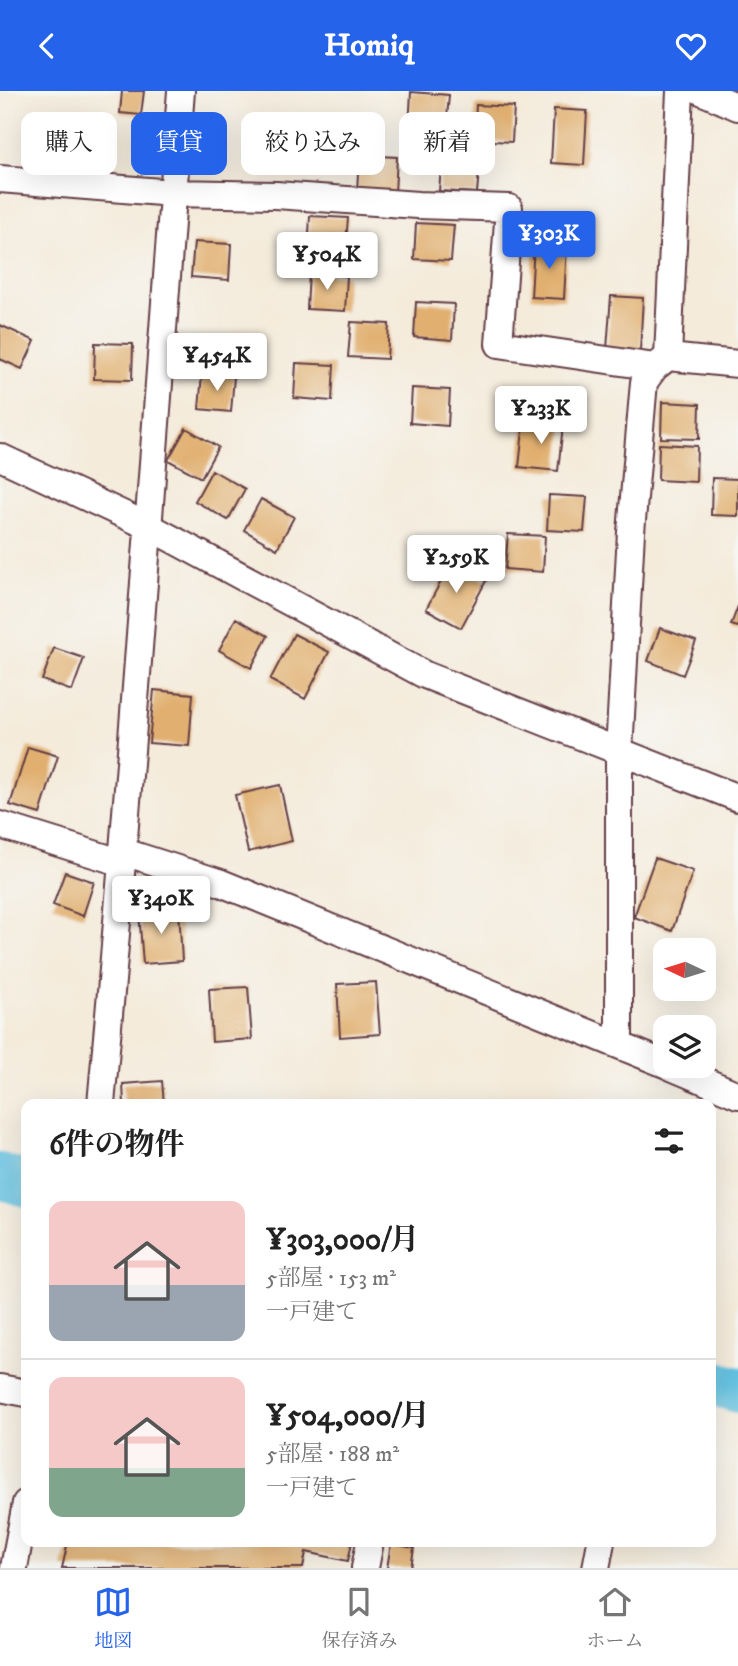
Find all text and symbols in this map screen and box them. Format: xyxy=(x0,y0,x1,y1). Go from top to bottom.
text: Homiq xyxy=(324,26,414,66)
icon: back xyxy=(28,27,66,65)
icon: heart xyxy=(672,27,710,65)
chip: 購入 xyxy=(21,112,117,175)
chip: 賃貸 xyxy=(131,112,227,175)
chip: 絞り込み xyxy=(241,112,385,175)
chip: 新着 xyxy=(399,112,495,175)
pin: ¥303K xyxy=(500,211,598,271)
text: ¥303K xyxy=(518,219,580,248)
pin: ¥504K xyxy=(278,233,376,292)
text: ¥504K xyxy=(293,240,361,269)
pin: ¥454K xyxy=(168,334,266,393)
text: ¥454K xyxy=(183,341,251,370)
pin: ¥233K xyxy=(492,387,590,446)
text: ¥233K xyxy=(511,394,571,423)
pin: ¥259K xyxy=(407,535,505,595)
text: ¥259K xyxy=(423,543,489,572)
pin: ¥340K xyxy=(112,877,210,936)
text: ¥340K xyxy=(128,884,194,913)
north arrow xyxy=(653,938,716,1001)
map controls xyxy=(653,938,716,1078)
button: layers xyxy=(653,1015,716,1078)
icon: filters xyxy=(650,1122,688,1160)
text: 6件の物件 xyxy=(49,1127,185,1164)
text: ¥303,000/月 xyxy=(266,1222,419,1259)
icon: home xyxy=(105,1229,189,1313)
text: 5部屋 · 153 m² xyxy=(266,1264,396,1293)
text: 一戸建て xyxy=(266,1298,358,1327)
text: ¥504,000/月 xyxy=(266,1398,430,1435)
icon: home xyxy=(105,1405,189,1489)
text: 5部屋 · 188 m² xyxy=(266,1440,399,1469)
text: 一戸建て xyxy=(266,1474,358,1503)
tab: 地図 xyxy=(94,1583,133,1653)
tab: 保存済み xyxy=(321,1583,398,1653)
tab: ホーム xyxy=(586,1583,644,1653)

